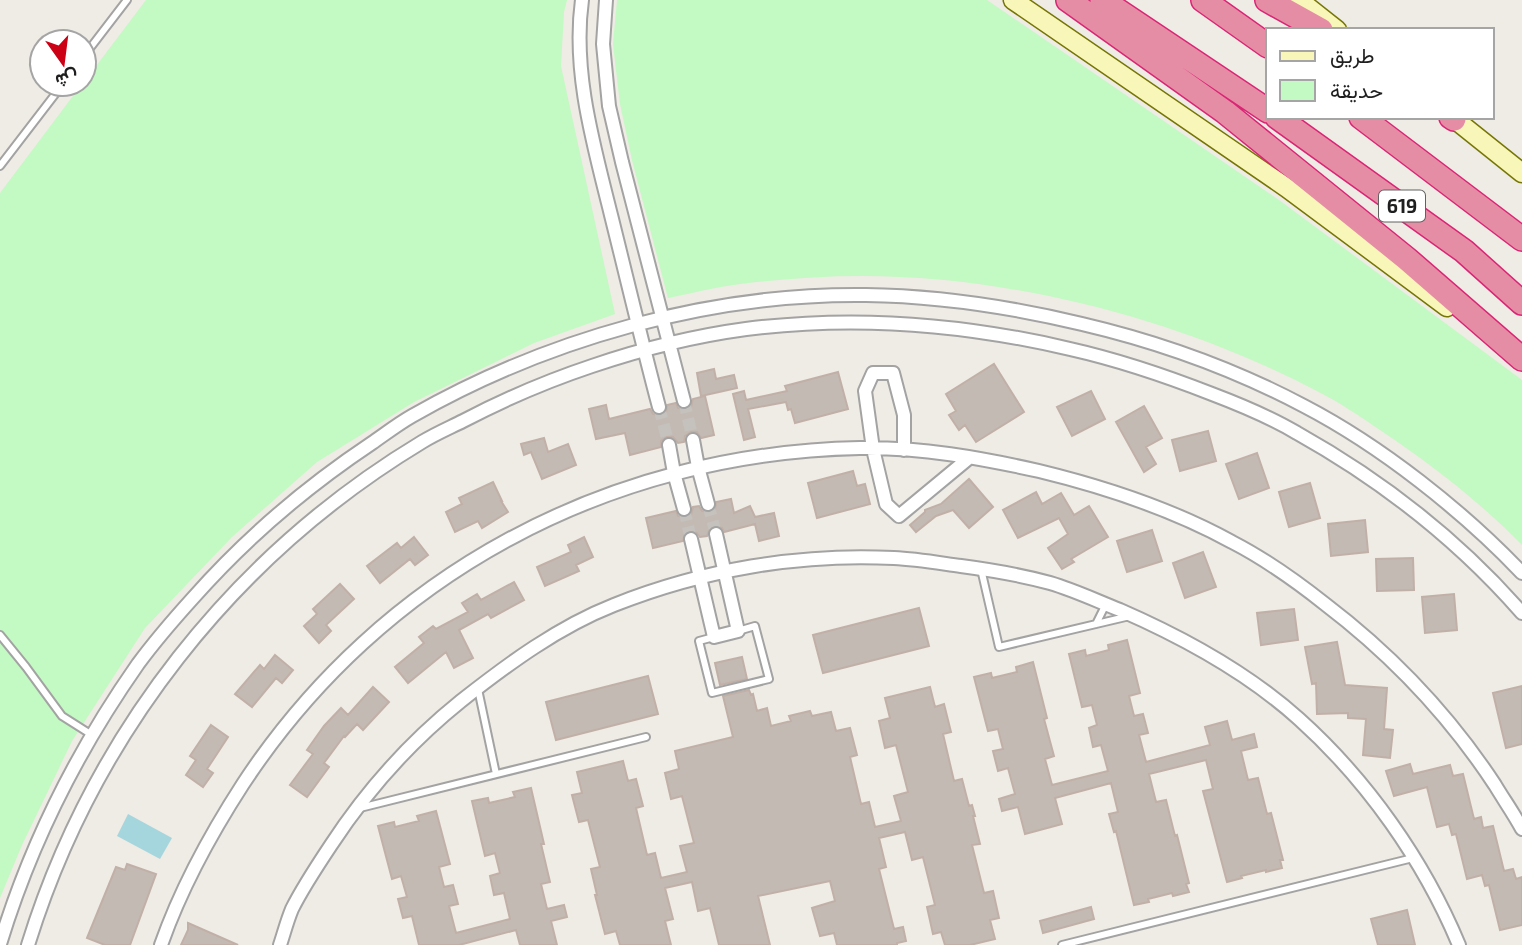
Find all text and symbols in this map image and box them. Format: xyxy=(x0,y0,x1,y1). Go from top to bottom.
north arrow xyxy=(28,28,98,98)
legend xyxy=(1266,28,1494,119)
text: طريق xyxy=(1330,42,1375,69)
text: ش xyxy=(53,65,81,94)
text: حديقة xyxy=(1330,77,1383,103)
road number: 619 xyxy=(1379,190,1425,222)

